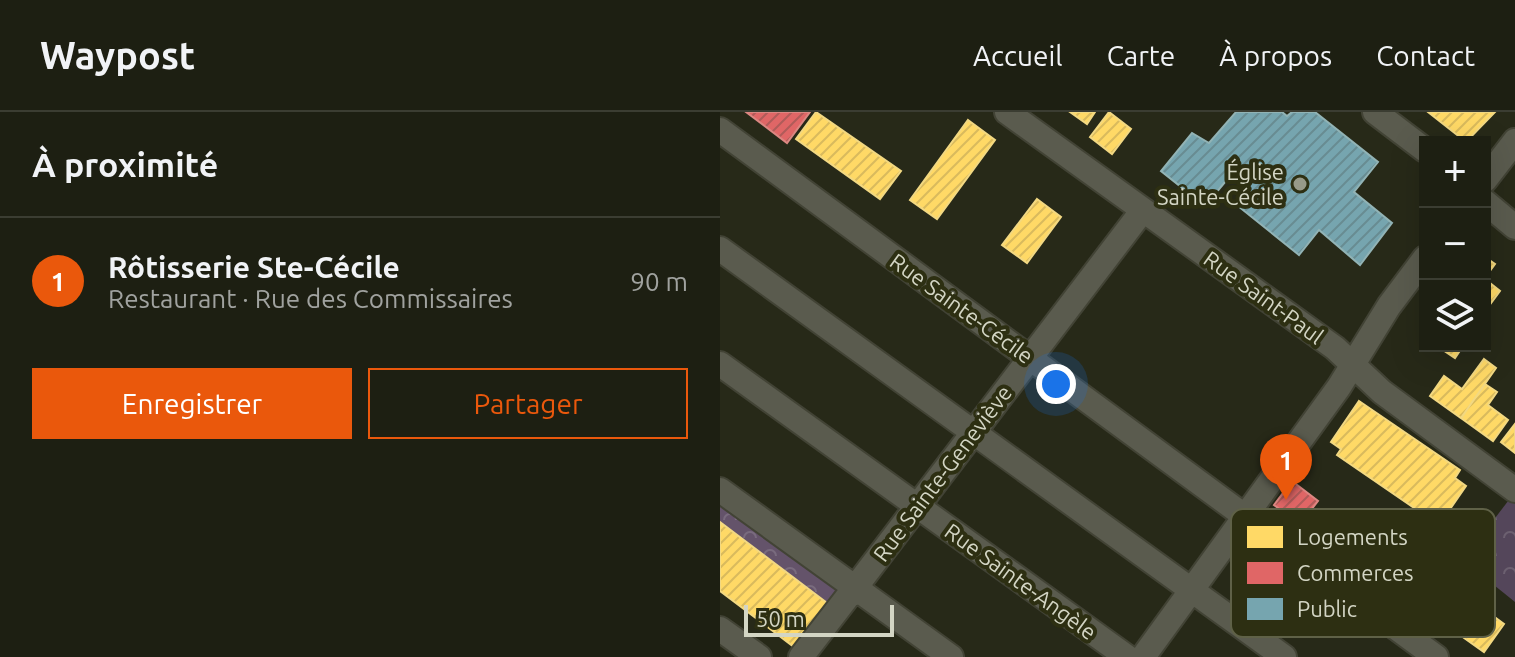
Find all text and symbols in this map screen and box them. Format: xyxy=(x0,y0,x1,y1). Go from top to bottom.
text: Waypost xyxy=(40,34,195,76)
text: Accueil xyxy=(973,40,1063,71)
text: Carte xyxy=(1107,40,1175,71)
text: À propos xyxy=(1219,40,1332,71)
text: Contact xyxy=(1376,40,1475,71)
map controls xyxy=(1419,136,1491,352)
button: + xyxy=(1419,136,1491,208)
text: À proximité xyxy=(32,145,218,183)
place label: Église Sainte-Cécile xyxy=(1157,158,1284,209)
marker: Église Sainte-Cécile xyxy=(1291,175,1309,193)
button: − xyxy=(1419,208,1491,280)
street label: Rue Saint-Paul xyxy=(1200,245,1329,349)
street label: Rue Sainte-Cécile xyxy=(886,248,1038,368)
text: Rôtisserie Ste-Cécile xyxy=(108,250,400,284)
text: 1 xyxy=(51,267,65,296)
text: 90 m xyxy=(630,267,688,296)
button: layers xyxy=(1419,280,1491,352)
text: Restaurant · Rue des Commissaires xyxy=(108,284,513,313)
your location xyxy=(1036,364,1076,404)
button: Enregistrer xyxy=(32,368,352,439)
button: Partager xyxy=(368,368,688,439)
street label: Rue Sainte-Geneviève xyxy=(868,380,1016,566)
pin: 1 xyxy=(1260,434,1312,500)
legend xyxy=(1231,509,1495,637)
street label: Rue Sainte-Angèle xyxy=(940,518,1102,644)
text: Logements xyxy=(1297,524,1408,549)
text: Commerces xyxy=(1297,560,1414,585)
text: Public xyxy=(1297,596,1357,621)
scale bar xyxy=(744,601,894,637)
text: 50 m xyxy=(756,606,805,631)

